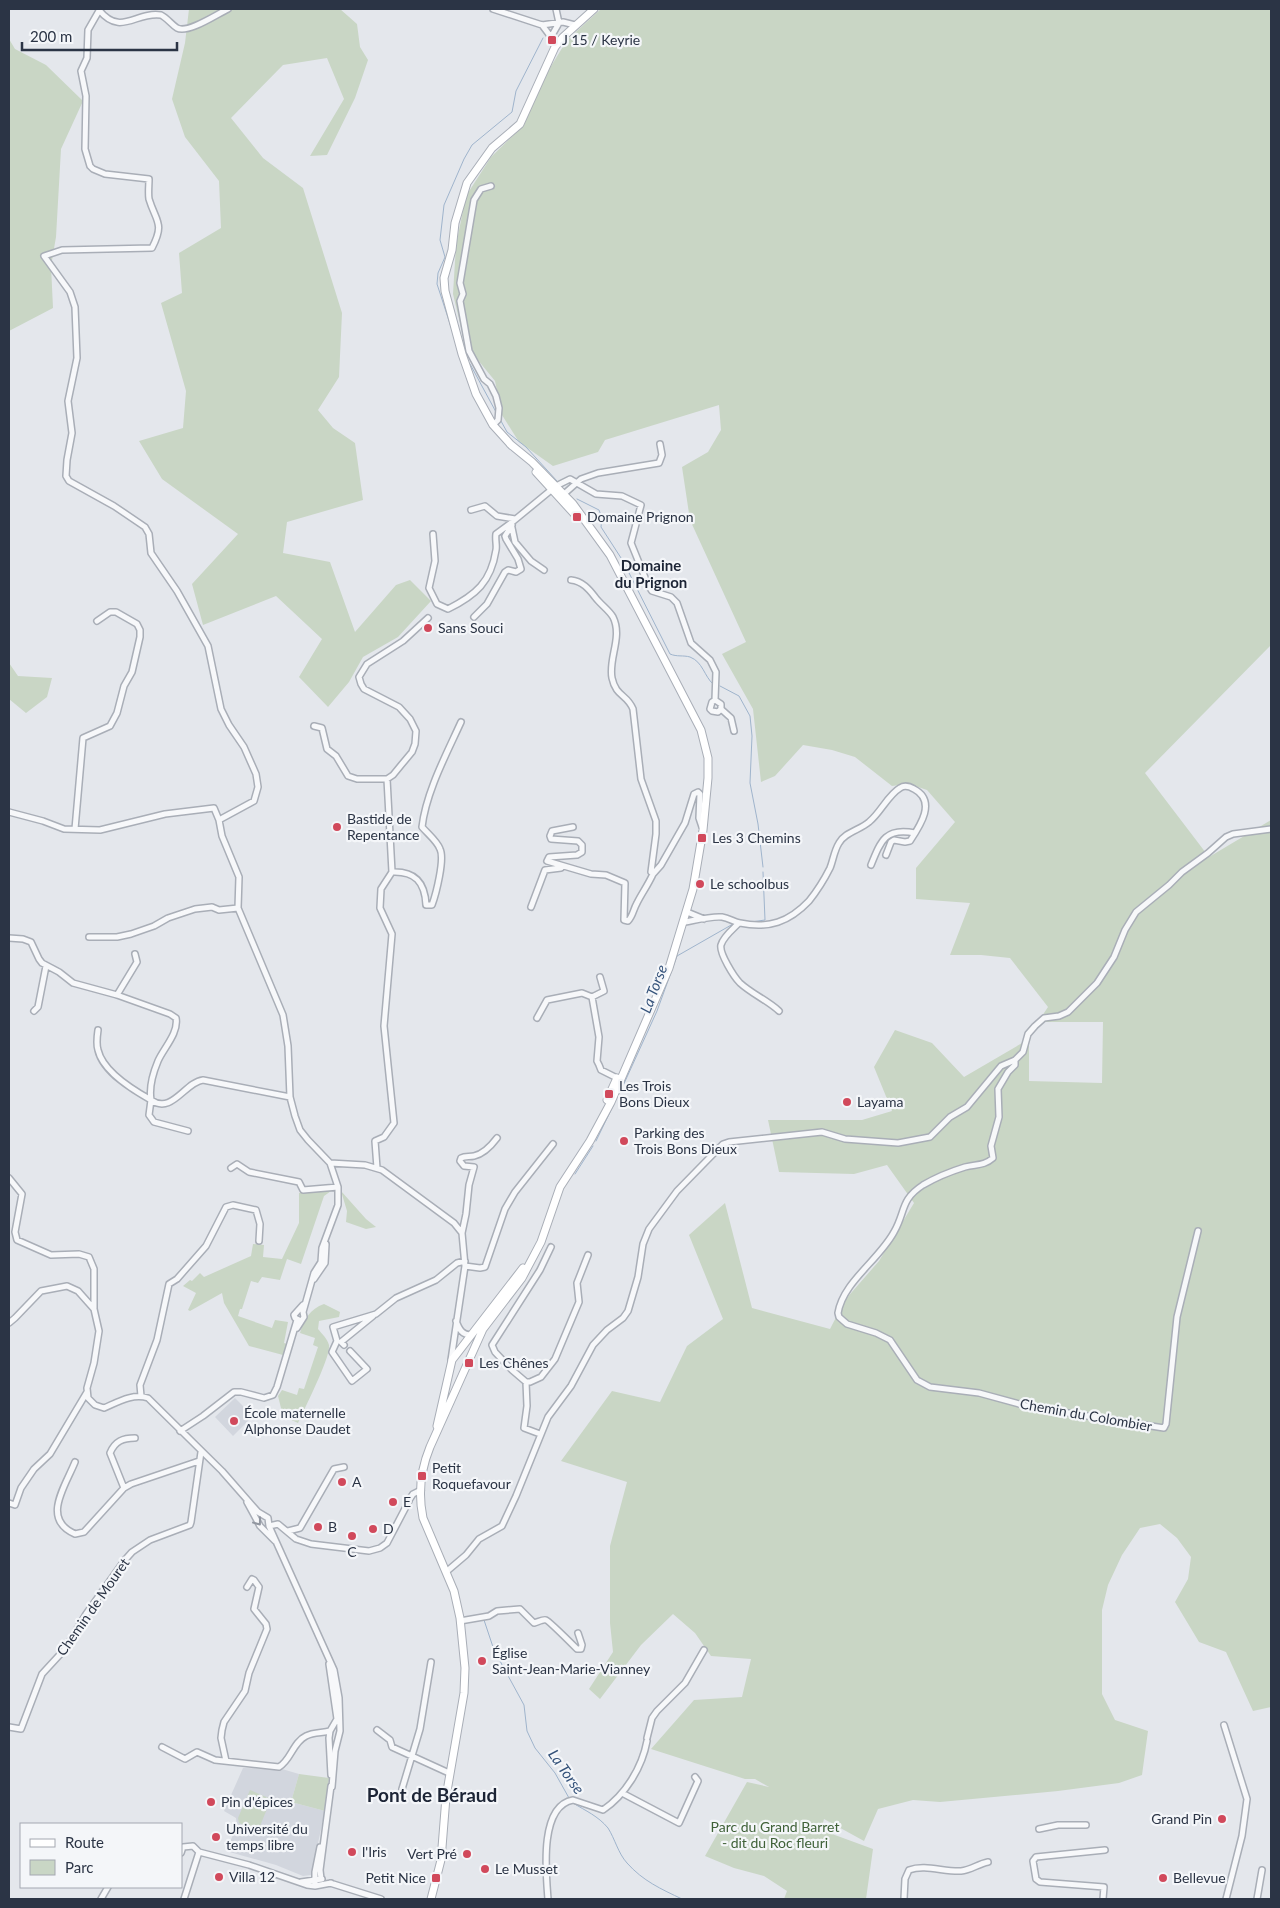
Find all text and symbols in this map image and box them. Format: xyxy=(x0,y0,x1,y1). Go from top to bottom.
scale bar xyxy=(22,20,178,52)
text: 200 m xyxy=(30,27,72,45)
place label: J 15 / Keyrie xyxy=(562,31,640,48)
marker: J 15 / Keyrie xyxy=(546,34,558,46)
place label: Domaine Prignon xyxy=(587,508,694,525)
marker: Domaine Prignon xyxy=(571,511,583,523)
district label: Domaine du Prignon xyxy=(615,556,687,591)
place label: Sans Souci xyxy=(438,619,503,636)
marker: Sans Souci xyxy=(422,622,434,634)
place label: Bastide de Repentance xyxy=(347,810,419,843)
marker: Bastide de Repentance xyxy=(331,821,343,833)
place label: Les 3 Chemins xyxy=(712,829,801,846)
marker: Les 3 Chemins xyxy=(696,832,708,844)
place label: Le schoolbus xyxy=(710,875,789,892)
marker: Le schoolbus xyxy=(694,878,706,890)
water label: La Torse xyxy=(636,962,670,1015)
place label: Les Trois Bons Dieux xyxy=(619,1077,689,1110)
marker: Les Trois Bons Dieux xyxy=(603,1088,615,1100)
place label: Layama xyxy=(857,1093,904,1110)
marker: Layama xyxy=(841,1096,853,1108)
place label: Parking des Trois Bons Dieux xyxy=(634,1124,737,1157)
marker: Parking des Trois Bons Dieux xyxy=(618,1135,630,1147)
place label: Les Chênes xyxy=(479,1354,549,1371)
marker: Les Chênes xyxy=(463,1357,475,1369)
street label: Chemin du Colombier xyxy=(1019,1395,1153,1434)
place label: École maternelle Alphonse Daudet xyxy=(244,1404,351,1437)
marker: École maternelle Alphonse Daudet xyxy=(228,1415,240,1427)
place label: Petit Roquefavour xyxy=(432,1459,511,1492)
marker: Petit Roquefavour xyxy=(416,1470,428,1482)
place label: A xyxy=(352,1473,362,1490)
marker: A xyxy=(336,1476,348,1488)
place label: E xyxy=(403,1493,411,1510)
marker: E xyxy=(387,1496,399,1508)
one-way arrow xyxy=(252,1517,261,1526)
place label: B xyxy=(328,1518,337,1535)
place label: D xyxy=(383,1520,394,1537)
marker: B xyxy=(312,1521,324,1533)
marker: D xyxy=(367,1523,379,1535)
marker: C xyxy=(346,1530,358,1542)
place label: C xyxy=(347,1543,357,1560)
street label: Chemin de Mouret xyxy=(53,1555,133,1659)
place label: Église Saint-Jean-Marie-Vianney xyxy=(492,1644,651,1677)
marker: Église Saint-Jean-Marie-Vianney xyxy=(476,1655,488,1667)
water label: La Torse xyxy=(545,1746,589,1797)
district label: Pont de Béraud xyxy=(367,1783,497,1806)
place label: Pin d'épices xyxy=(221,1793,293,1810)
marker: Pin d'épices xyxy=(205,1796,217,1808)
place label: Grand Pin xyxy=(1151,1810,1212,1827)
marker: Grand Pin xyxy=(1216,1813,1228,1825)
park label: Parc du Grand Barret - dit du Roc fleuri xyxy=(711,1818,839,1851)
place label: Université du temps libre xyxy=(226,1820,308,1853)
legend xyxy=(20,1823,182,1888)
marker: Université du temps libre xyxy=(210,1831,222,1843)
text: Route xyxy=(65,1833,104,1851)
place label: l'Iris xyxy=(362,1843,387,1860)
place label: Vert Pré xyxy=(407,1845,457,1862)
marker: l'Iris xyxy=(346,1846,358,1858)
marker: Vert Pré xyxy=(461,1848,473,1860)
text: Parc xyxy=(65,1858,94,1876)
place label: Le Musset xyxy=(495,1860,558,1877)
marker: Le Musset xyxy=(479,1863,491,1875)
place label: Villa 12 xyxy=(229,1868,275,1885)
place label: Petit Nice xyxy=(365,1869,426,1886)
place label: Bellevue xyxy=(1173,1869,1226,1886)
marker: Villa 12 xyxy=(213,1871,225,1883)
marker: Petit Nice xyxy=(430,1872,442,1884)
marker: Bellevue xyxy=(1157,1872,1169,1884)

